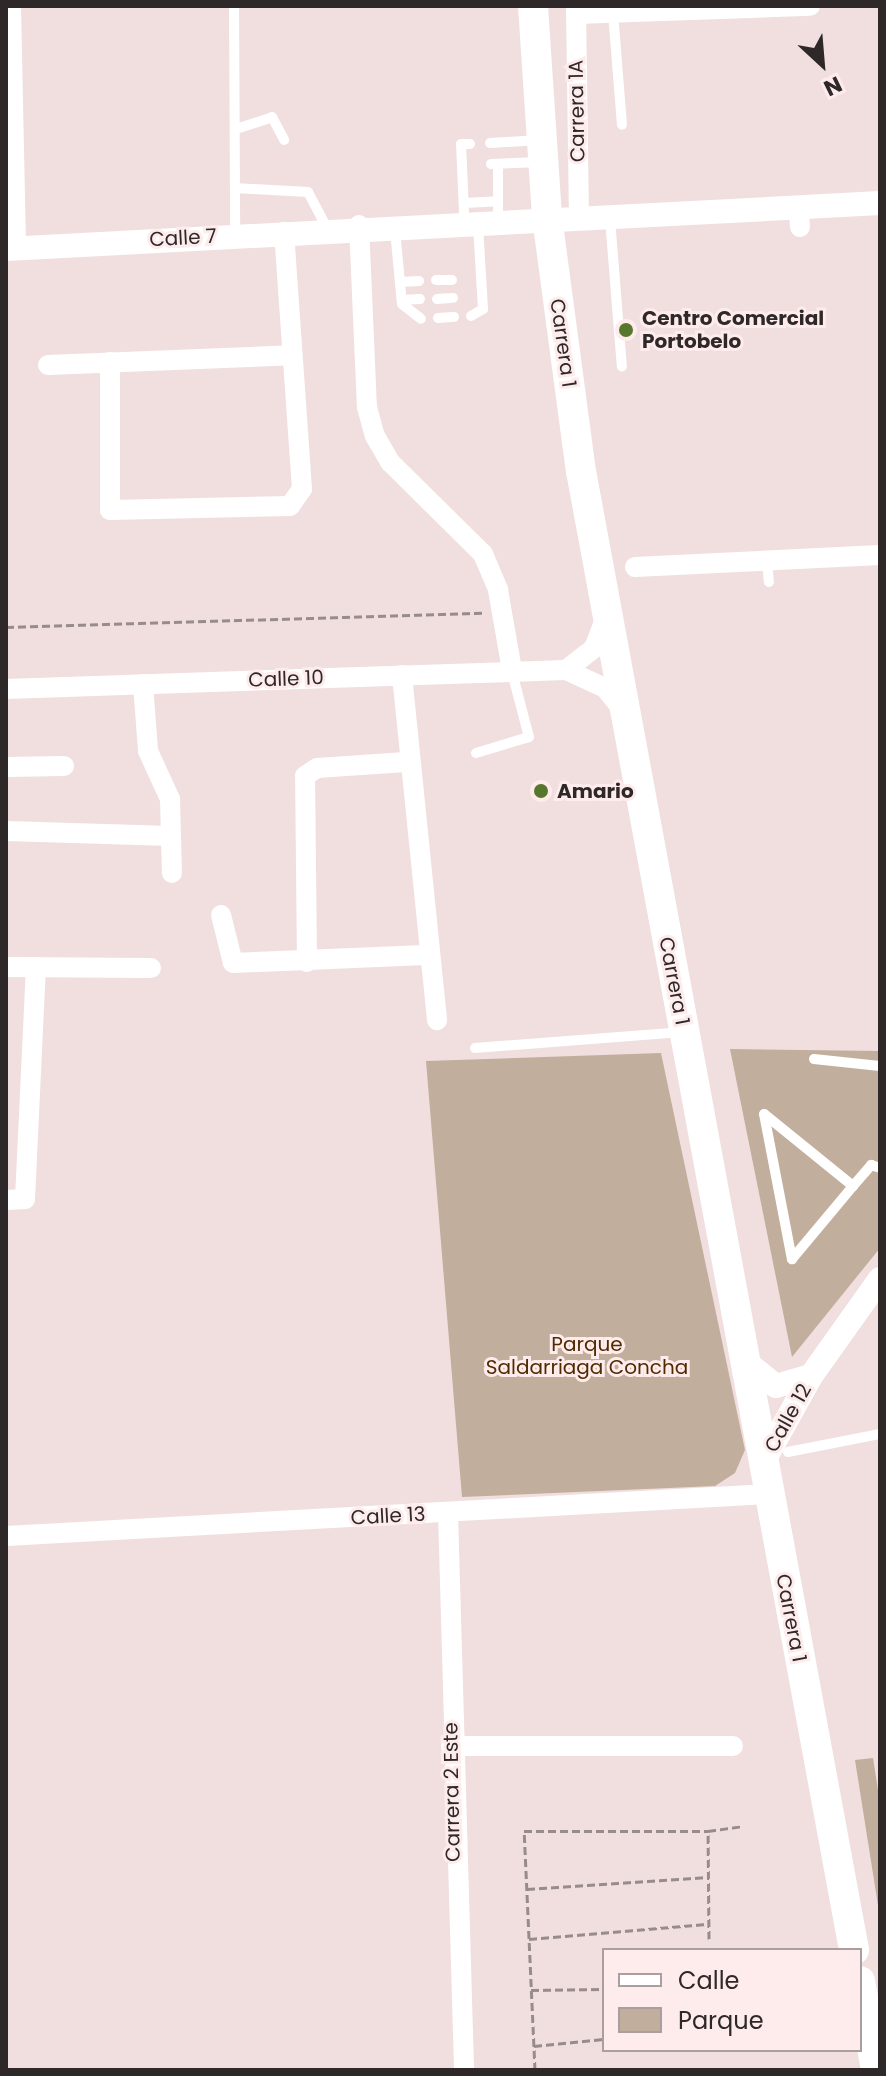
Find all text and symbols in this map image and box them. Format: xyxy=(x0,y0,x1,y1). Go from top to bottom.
north arrow xyxy=(782,24,862,104)
street label: Carrera 1A xyxy=(564,60,590,162)
text: N xyxy=(819,68,847,104)
street label: Calle 7 xyxy=(149,224,217,252)
street label: Carrera 1 xyxy=(545,297,581,389)
place label: Centro Comercial Portobelo xyxy=(642,306,824,353)
marker: Centro Comercial Portobelo xyxy=(617,321,635,339)
street label: Calle 10 xyxy=(248,666,324,692)
place label: Amario xyxy=(557,779,634,803)
marker: Amario xyxy=(532,782,550,800)
street label: Carrera 1 xyxy=(654,935,694,1027)
park label: Parque Saldarriaga Concha xyxy=(486,1332,688,1379)
street label: Calle 12 xyxy=(759,1380,817,1456)
street label: Calle 13 xyxy=(350,1502,426,1530)
street label: Carrera 1 xyxy=(771,1572,811,1664)
street label: Carrera 2 Este xyxy=(439,1722,465,1862)
legend xyxy=(602,1948,862,2052)
text: Calle xyxy=(678,1964,739,1997)
text: Parque xyxy=(678,2004,764,2037)

